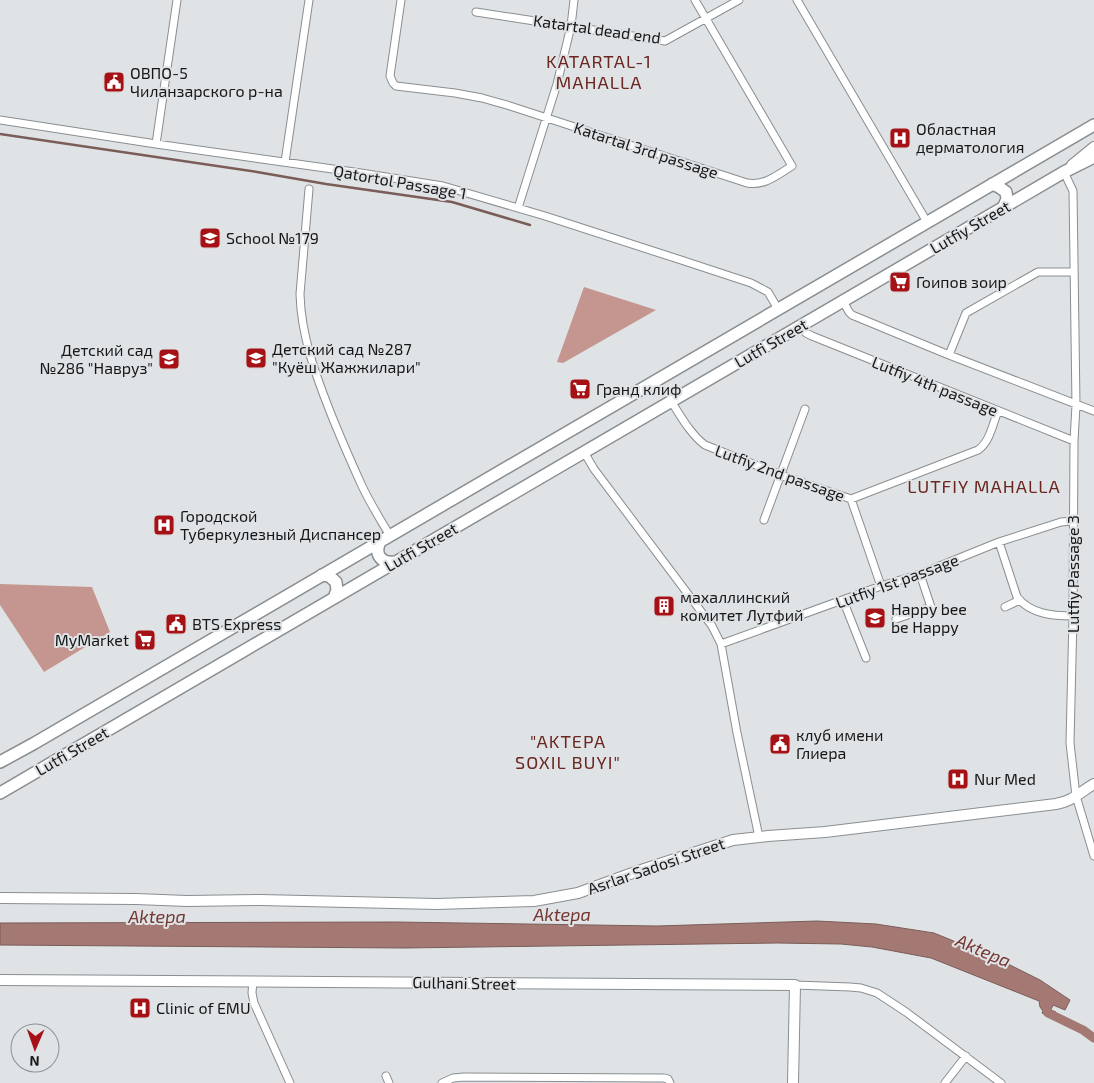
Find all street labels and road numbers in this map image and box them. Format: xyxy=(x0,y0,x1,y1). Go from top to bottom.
street label: Katartal dead end xyxy=(532,10,662,47)
street label: Katartal 3rd passage xyxy=(572,117,721,182)
street label: Qatortol Passage 1 xyxy=(332,160,468,204)
street label: Lutfiy Street xyxy=(926,196,1013,257)
street label: Lutfi Street xyxy=(731,314,811,371)
street label: Lutfiy 4th passage xyxy=(869,352,1001,419)
street label: Lutfiy 2nd passage xyxy=(713,440,848,505)
street label: Lutfiy Passage 3 xyxy=(1063,515,1082,633)
street label: Lutfi Street xyxy=(381,518,461,575)
street label: Lutfiy 1st passage xyxy=(833,549,961,612)
street label: Lutfi Street xyxy=(32,722,112,779)
street label: Asrlar Sadosi Street xyxy=(585,833,727,898)
street label: Gulhani Street xyxy=(412,972,516,993)

